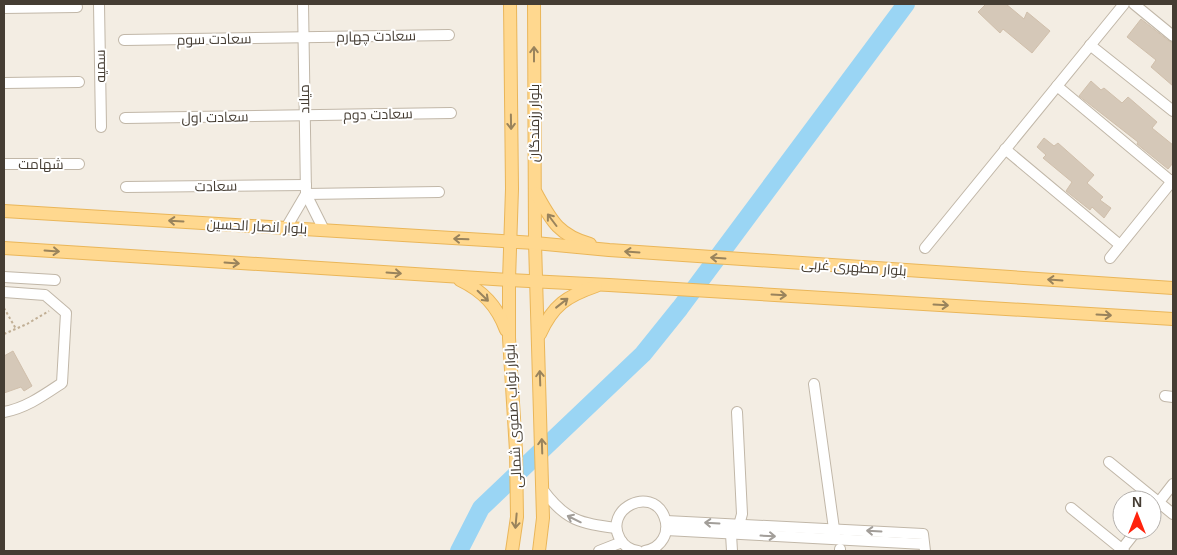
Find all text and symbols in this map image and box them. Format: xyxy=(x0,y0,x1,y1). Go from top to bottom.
street label: سعادت چهارم xyxy=(336,27,416,47)
street label: سعادت سوم xyxy=(176,30,252,50)
one-way arrow xyxy=(529,46,539,62)
street label: سمیه xyxy=(92,49,108,83)
street label: میلاد xyxy=(296,84,312,114)
street label: بلوار رزمندگان xyxy=(526,84,542,162)
street label: سعادت دوم xyxy=(343,105,413,125)
street label: سعادت اول xyxy=(181,108,249,127)
one-way arrow xyxy=(506,114,516,130)
street label: شهامت xyxy=(18,156,64,172)
street label: سعادت xyxy=(195,178,237,194)
one-way arrow xyxy=(547,213,557,227)
street label: بلوار انصار الحسین xyxy=(206,215,308,237)
one-way arrow xyxy=(169,217,185,226)
one-way arrow xyxy=(453,234,470,244)
one-way arrow xyxy=(44,247,60,256)
one-way arrow xyxy=(625,247,641,256)
one-way arrow xyxy=(710,253,726,262)
street label: بلوار مطهری غربی xyxy=(801,255,907,279)
one-way arrow xyxy=(224,258,240,267)
one-way arrow xyxy=(386,268,402,277)
one-way arrow xyxy=(1047,276,1063,285)
one-way arrow xyxy=(477,290,490,302)
one-way arrow xyxy=(771,290,787,300)
one-way arrow xyxy=(555,297,568,308)
one-way arrow xyxy=(933,300,949,309)
one-way arrow xyxy=(1095,310,1111,319)
street label: بلوار نواب صفوی شمالی xyxy=(501,344,525,488)
one-way arrow xyxy=(535,370,545,386)
one-way arrow xyxy=(537,438,547,454)
north arrow xyxy=(1112,490,1162,540)
text: N xyxy=(1132,494,1142,510)
one-way arrow xyxy=(512,513,521,529)
one-way arrow xyxy=(567,513,582,523)
one-way arrow xyxy=(704,519,720,528)
one-way arrow xyxy=(867,527,883,536)
one-way arrow xyxy=(759,531,775,541)

